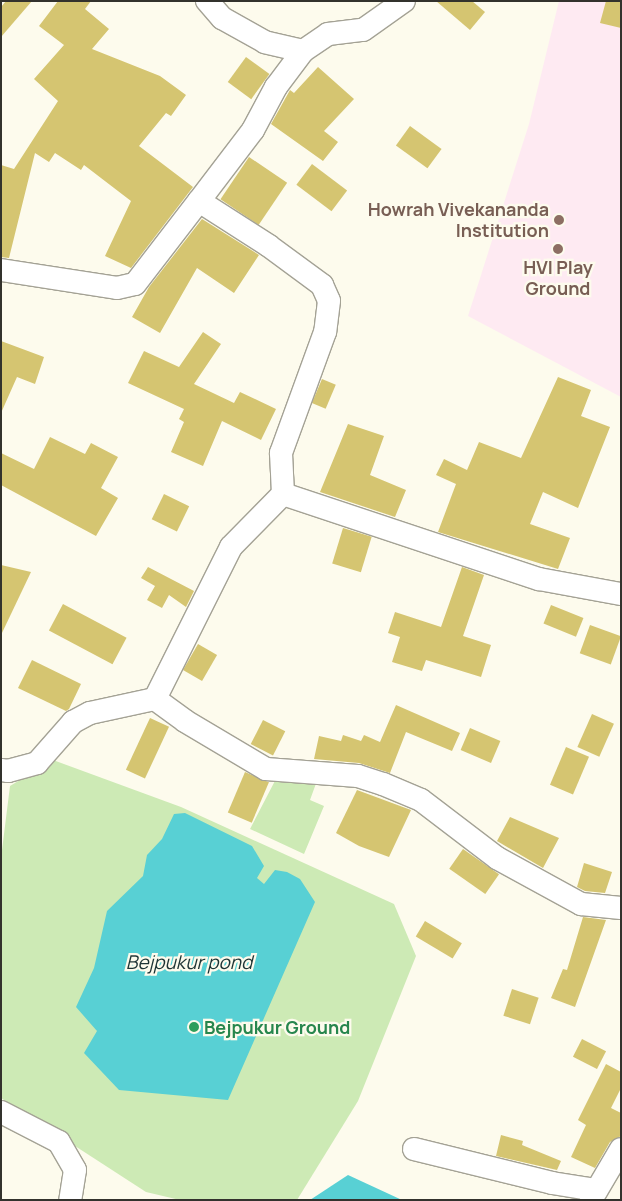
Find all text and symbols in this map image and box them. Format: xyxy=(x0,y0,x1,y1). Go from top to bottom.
place label: Howrah Vivekananda Institution xyxy=(368,199,549,242)
marker: Howrah Vivekananda Institution xyxy=(553,214,565,226)
marker: HVI Play Ground xyxy=(552,243,564,255)
place label: HVI Play Ground xyxy=(523,257,593,300)
water label: Bejpukur pond xyxy=(126,952,252,974)
place label: Bejpukur Ground xyxy=(204,1016,350,1038)
marker: Bejpukur Ground xyxy=(188,1021,200,1033)

